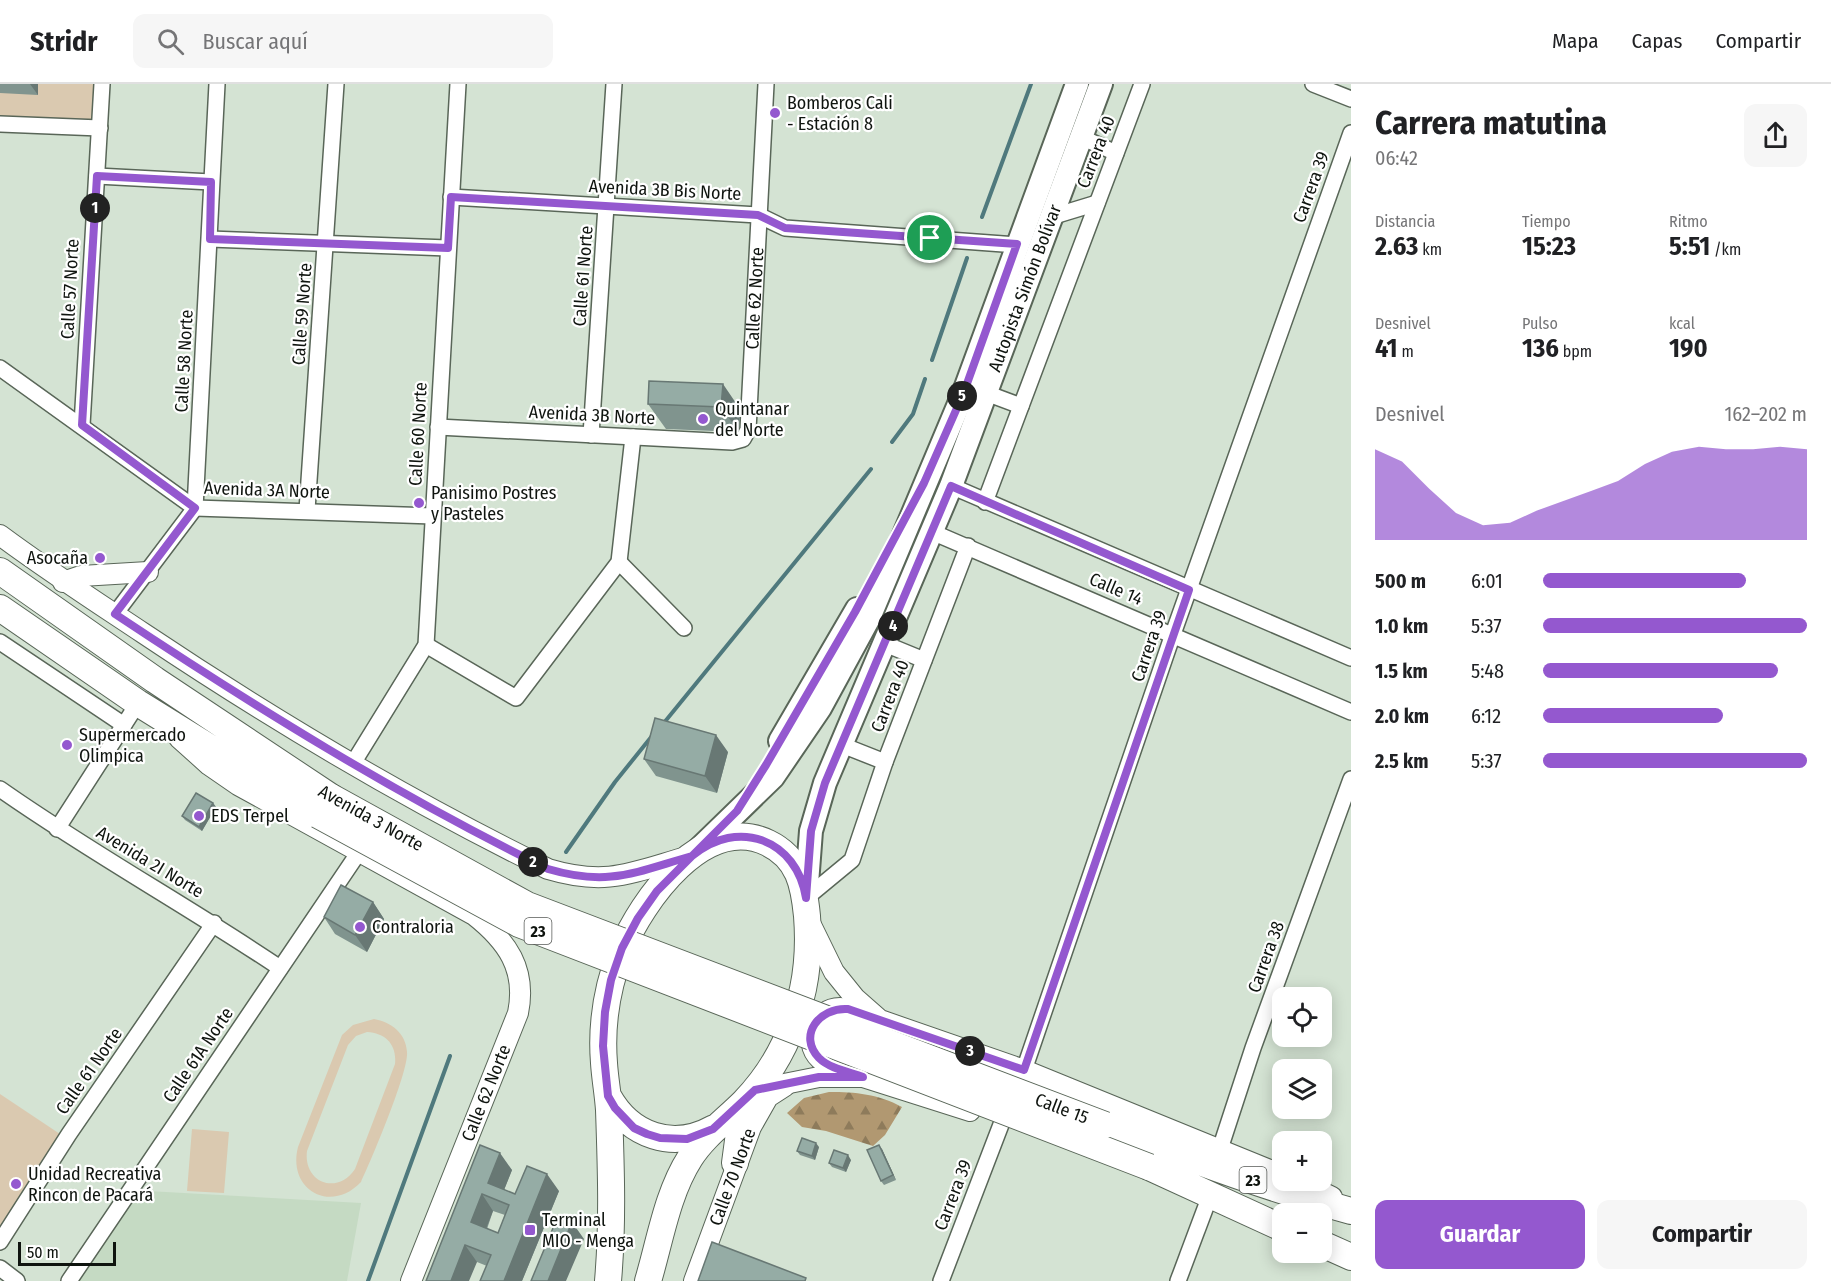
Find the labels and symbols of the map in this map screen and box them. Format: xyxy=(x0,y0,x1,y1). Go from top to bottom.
place label: Bomberos Cali - Estación 8 xyxy=(787,92,893,135)
marker: Bomberos Cali - Estación 8 xyxy=(768,106,782,120)
street label: Carrera 40 xyxy=(1072,113,1120,191)
street label: Carrera 39 xyxy=(1288,148,1334,226)
street label: Avenida 3B Bis Norte xyxy=(588,175,742,205)
pin: 1 xyxy=(80,193,110,223)
street label: Autopista Simón Bolívar xyxy=(984,201,1066,375)
pin xyxy=(904,212,955,263)
street label: Calle 61 Norte xyxy=(569,225,597,327)
street label: Calle 57 Norte xyxy=(56,238,84,340)
street label: Calle 62 Norte xyxy=(741,246,769,350)
street label: Calle 59 Norte xyxy=(287,262,317,366)
street label: Calle 58 Norte xyxy=(170,309,198,413)
street label: Calle 60 Norte xyxy=(404,381,432,486)
pin: 5 xyxy=(947,381,977,411)
place label: Quintanar del Norte xyxy=(715,398,790,441)
street label: Avenida 3B Norte xyxy=(528,401,656,429)
marker: Quintanar del Norte xyxy=(696,412,710,426)
street label: Avenida 3A Norte xyxy=(204,477,330,503)
place label: Panisimo Postres y Pasteles xyxy=(431,482,557,525)
marker: Panisimo Postres y Pasteles xyxy=(412,496,426,510)
place label: Asocaña xyxy=(27,547,88,569)
marker: Asocaña xyxy=(93,551,107,565)
street label: Calle 14 xyxy=(1086,568,1146,610)
street label: Carrera 39 xyxy=(1127,607,1171,685)
pin: 4 xyxy=(878,611,908,641)
street label: Carrera 40 xyxy=(866,657,914,735)
place label: Supermercado Olimpica xyxy=(79,724,186,767)
marker: Supermercado Olimpica xyxy=(60,738,74,752)
street label: Avenida 3 Norte xyxy=(315,780,427,856)
place label: EDS Terpel xyxy=(211,805,289,827)
marker: EDS Terpel xyxy=(192,809,206,823)
street label: Avenida 2I Norte xyxy=(92,821,208,903)
pin: 2 xyxy=(518,847,548,877)
place label: Contraloria xyxy=(372,916,454,938)
road number: 23 xyxy=(524,918,552,944)
street label: Carrera 38 xyxy=(1243,918,1289,996)
marker: Contraloria xyxy=(353,920,367,934)
street label: Calle 61A Norte xyxy=(158,1003,238,1107)
street label: Calle 61 Norte xyxy=(51,1023,127,1119)
pin: 3 xyxy=(955,1036,985,1066)
street label: Calle 62 Norte xyxy=(457,1041,515,1145)
street label: Calle 15 xyxy=(1032,1088,1092,1129)
street label: Calle 70 Norte xyxy=(704,1125,761,1229)
street label: Carrera 39 xyxy=(929,1156,977,1234)
place label: Unidad Recreativa Rincon de Pacará xyxy=(28,1163,162,1206)
road number: 23 xyxy=(1240,1167,1266,1193)
marker: Unidad Recreativa Rincon de Pacará xyxy=(9,1177,23,1191)
place label: Terminal MIO - Menga xyxy=(542,1209,634,1252)
marker: Terminal MIO - Menga xyxy=(523,1223,537,1237)
scale bar xyxy=(18,1239,116,1266)

